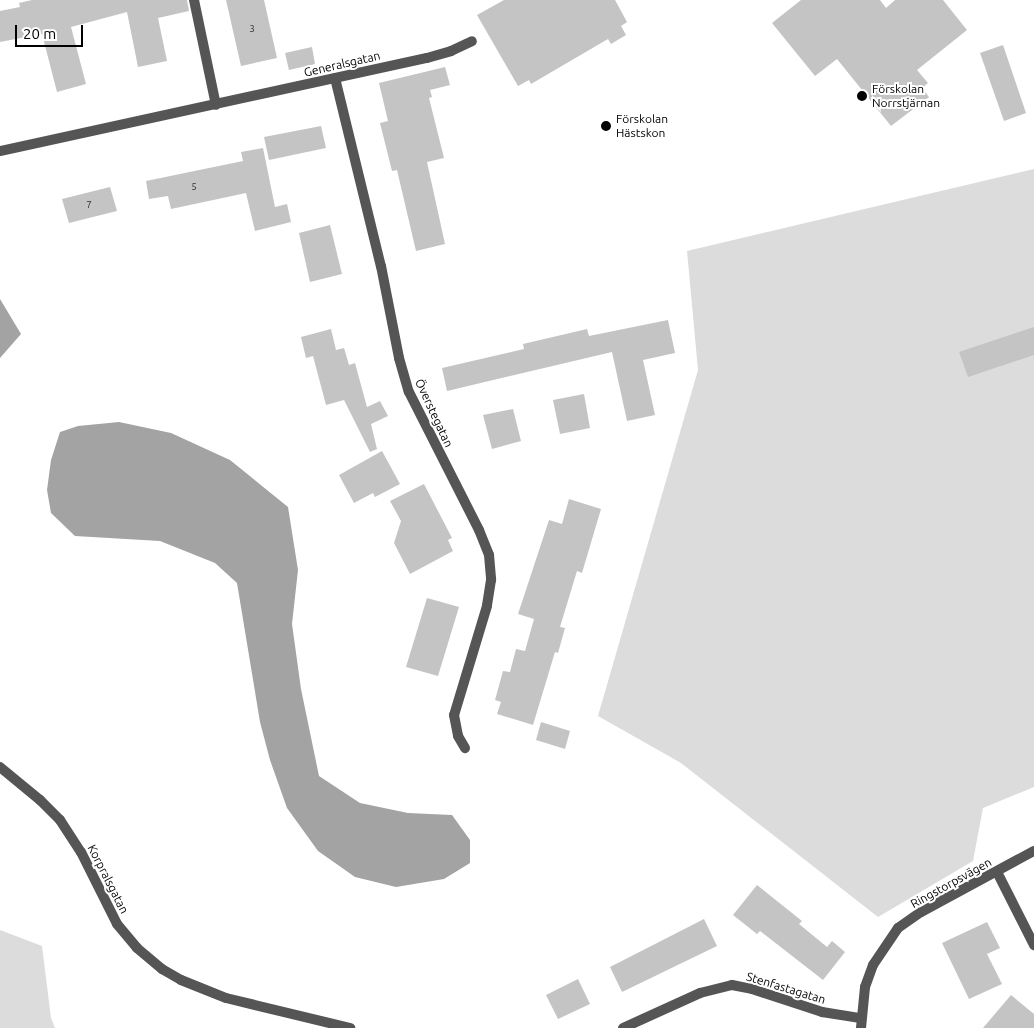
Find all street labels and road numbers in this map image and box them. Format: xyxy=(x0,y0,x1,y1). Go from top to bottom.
street label: Generalsgatan xyxy=(302,48,382,80)
street label: Överstegatan xyxy=(412,377,456,449)
street label: Korpralsgatan xyxy=(84,842,132,916)
street label: Ringstorpsvägen xyxy=(908,855,994,911)
street label: Stenfastagatan xyxy=(745,969,827,1007)

